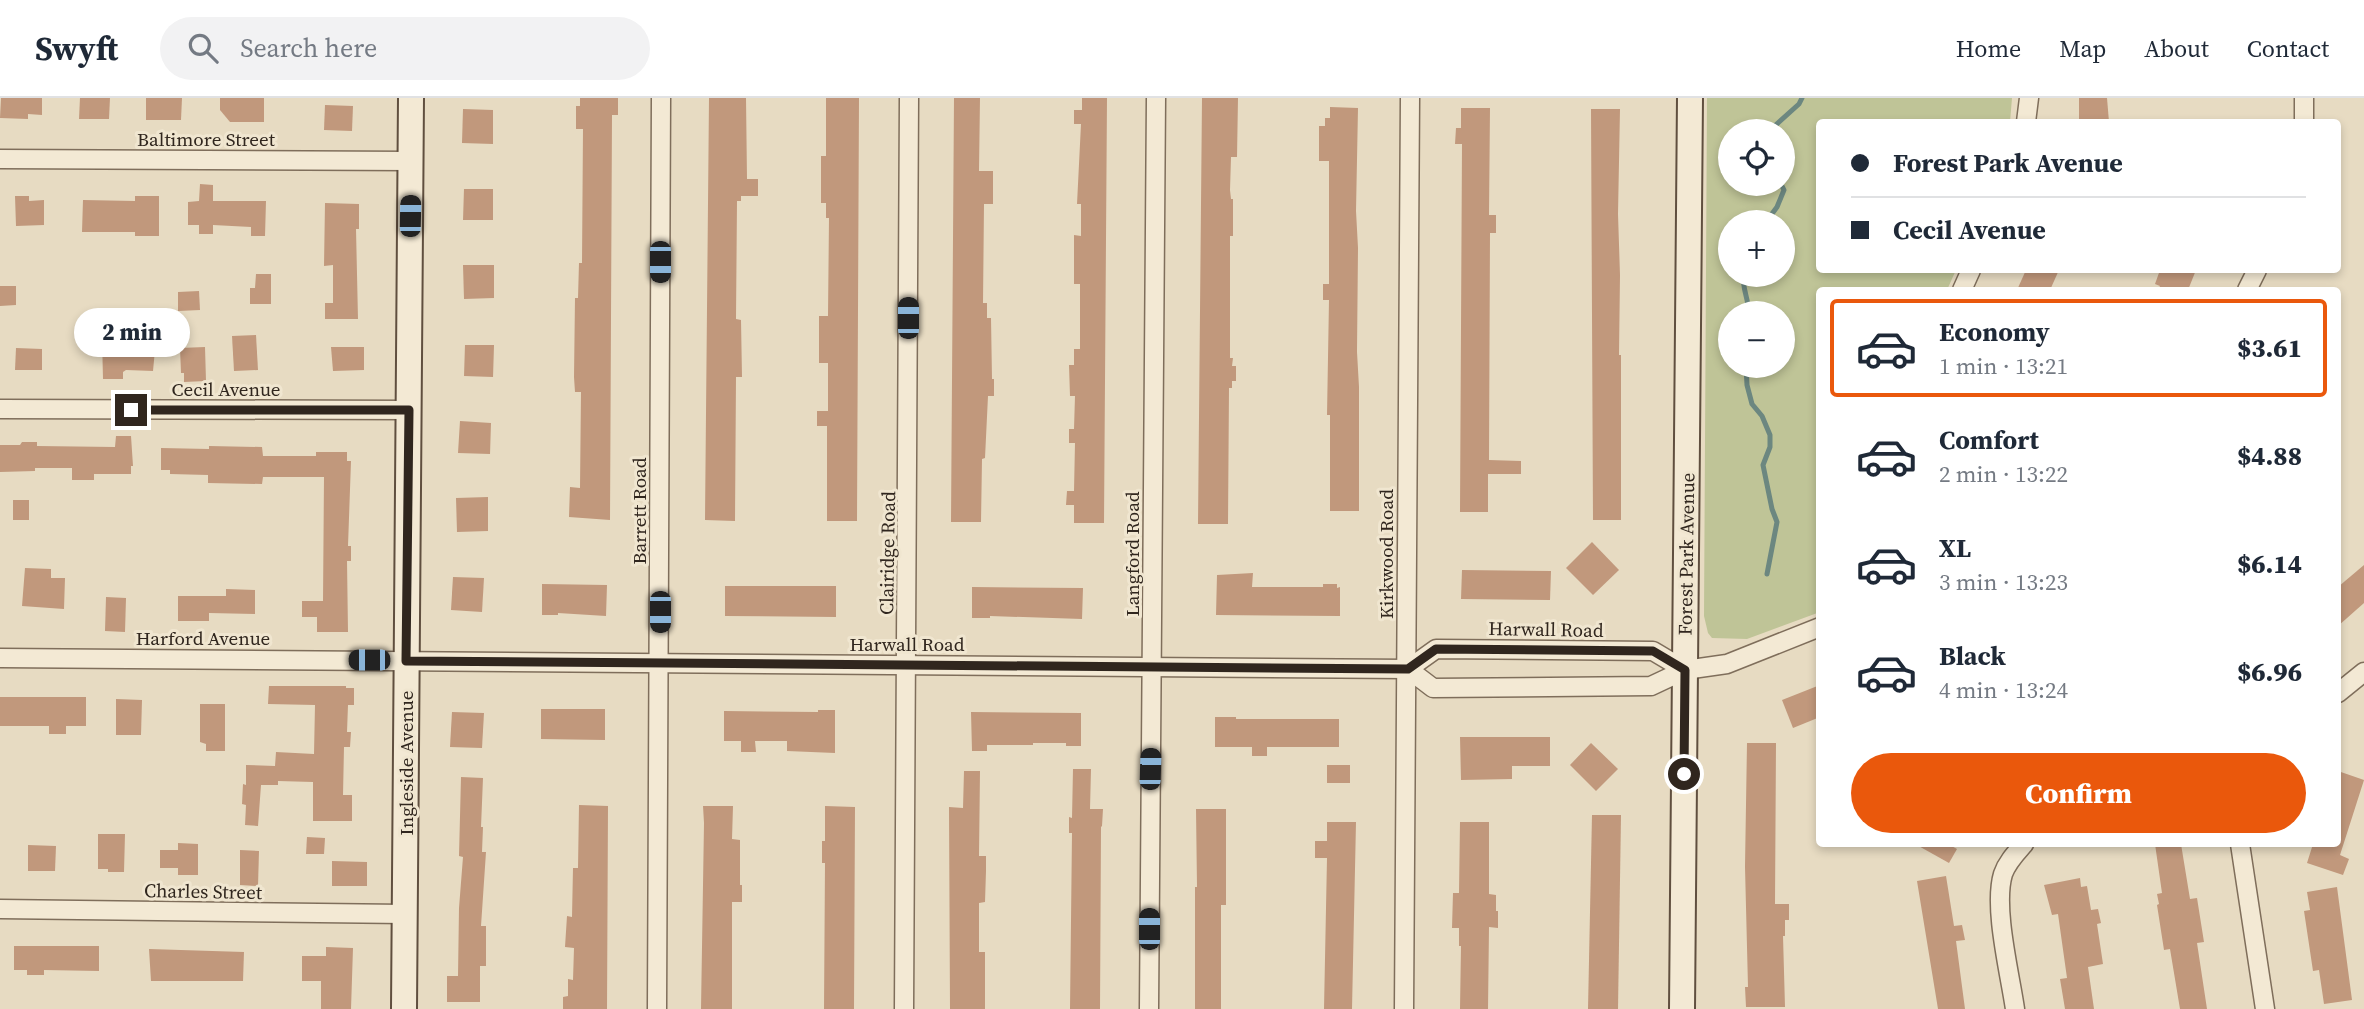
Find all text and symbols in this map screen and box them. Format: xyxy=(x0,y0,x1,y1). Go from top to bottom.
search box xyxy=(160,17,650,80)
text: Swyft xyxy=(35,26,118,71)
icon: search xyxy=(184,29,222,67)
text: Search here xyxy=(240,30,377,66)
text: Home xyxy=(1956,32,2021,65)
text: Map xyxy=(2059,32,2106,65)
text: About xyxy=(2144,32,2209,65)
text: Contact xyxy=(2247,32,2329,65)
map controls xyxy=(1718,119,1795,378)
button: locate xyxy=(1718,119,1795,196)
street label: Baltimore Street xyxy=(137,126,276,152)
text: Forest Park Avenue xyxy=(1893,145,2123,181)
car xyxy=(400,195,421,237)
button: + xyxy=(1718,210,1795,287)
text: Cecil Avenue xyxy=(1893,212,2046,248)
car xyxy=(650,241,671,283)
car xyxy=(898,297,919,339)
button: − xyxy=(1718,301,1795,378)
callout: 2 min xyxy=(73,308,189,358)
text: Economy xyxy=(1939,314,2050,350)
text: 2 min xyxy=(102,316,162,348)
icon: car xyxy=(1855,317,1918,380)
text: $3.61 xyxy=(2237,330,2302,366)
text: 1 min · 13:21 xyxy=(1939,350,2068,382)
street label: Cecil Avenue xyxy=(171,376,281,402)
route end xyxy=(115,394,147,426)
text: Comfort xyxy=(1939,422,2039,458)
icon: car xyxy=(1855,425,1918,488)
text: $4.88 xyxy=(2237,438,2302,474)
street label: Barrett Road xyxy=(626,457,652,565)
text: 2 min · 13:22 xyxy=(1939,458,2068,490)
street label: Forest Park Avenue xyxy=(1672,472,1700,636)
street label: Kirkwood Road xyxy=(1373,489,1399,619)
street label: Clairidge Road xyxy=(873,491,901,615)
street label: Langford Road xyxy=(1119,491,1145,617)
text: XL xyxy=(1939,530,1971,566)
icon: car xyxy=(1855,533,1918,596)
text: $6.14 xyxy=(2237,546,2302,582)
text: 3 min · 13:23 xyxy=(1939,566,2068,598)
car xyxy=(650,591,671,633)
street label: Harwall Road xyxy=(1488,615,1604,643)
street label: Harford Avenue xyxy=(136,625,270,651)
street label: Harwall Road xyxy=(849,631,965,657)
text: Black xyxy=(1939,638,2006,674)
icon: car xyxy=(1855,641,1918,704)
car xyxy=(349,650,391,671)
text: $6.96 xyxy=(2237,654,2302,690)
text: 4 min · 13:24 xyxy=(1939,674,2068,706)
street label: Ingleside Avenue xyxy=(393,691,419,835)
car xyxy=(1139,748,1162,790)
button: Confirm xyxy=(1851,753,2306,833)
route start xyxy=(1668,758,1700,790)
street label: Charles Street xyxy=(144,877,263,905)
car xyxy=(1139,908,1160,950)

